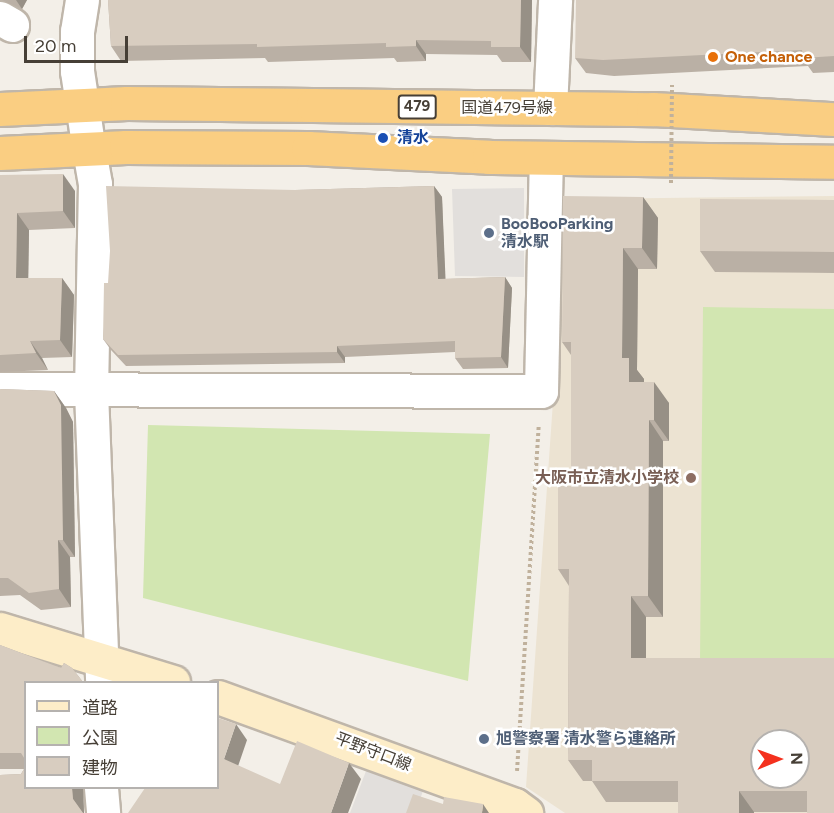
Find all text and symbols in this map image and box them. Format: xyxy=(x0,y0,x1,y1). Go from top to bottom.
scale bar xyxy=(27,24,130,62)
text: 20 m xyxy=(35,35,76,57)
place label: One chance xyxy=(725,47,812,67)
marker: One chance xyxy=(706,50,720,64)
road number: 479 xyxy=(398,95,436,119)
street label: 国道479号線 xyxy=(461,98,553,118)
place label: 清水 xyxy=(397,128,429,148)
marker: 清水 xyxy=(374,129,392,147)
place label: BooBooParking 清水駅 xyxy=(501,214,613,252)
marker: BooBooParking 清水駅 xyxy=(482,226,496,240)
place label: 大阪市立清水小学校 xyxy=(535,468,679,488)
marker: 大阪市立清水小学校 xyxy=(684,471,698,485)
legend xyxy=(24,681,219,789)
text: 道路 xyxy=(82,697,118,719)
text: 公園 xyxy=(82,727,118,749)
street label: 平野守口線 xyxy=(332,729,414,775)
place label: 旭警察署 清水警ら連絡所 xyxy=(496,729,676,749)
north arrow xyxy=(750,729,810,789)
marker: 旭警察署 清水警ら連絡所 xyxy=(477,732,491,746)
text: N xyxy=(787,752,806,765)
text: 建物 xyxy=(82,757,118,779)

